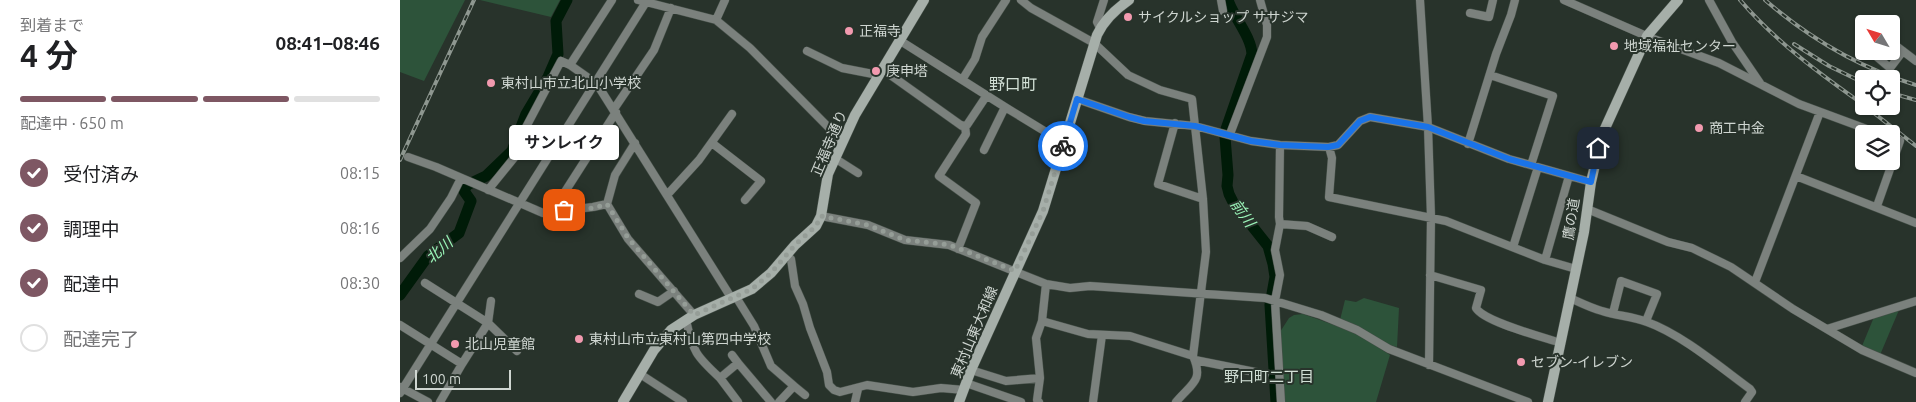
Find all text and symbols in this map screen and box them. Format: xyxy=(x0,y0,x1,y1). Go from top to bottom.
place label: サイクルショップ ササジマ xyxy=(1138,9,1309,25)
marker: サイクルショップ ササジマ xyxy=(1122,11,1134,23)
north arrow xyxy=(1855,15,1900,60)
map controls xyxy=(1855,15,1900,170)
text: 到着まで xyxy=(20,16,84,34)
place label: 正福寺 xyxy=(859,23,901,39)
marker: 正福寺 xyxy=(843,25,855,37)
text: 08:41–08:46 xyxy=(275,32,380,54)
text: 4 分 xyxy=(20,37,78,73)
place label: 地域福祉センター xyxy=(1624,38,1736,54)
marker: 地域福祉センター xyxy=(1608,40,1620,52)
place label: 庚申塔 xyxy=(886,63,928,79)
marker: 庚申塔 xyxy=(870,65,882,77)
button: locate xyxy=(1855,70,1900,115)
place label: 東村山市立北山小学校 xyxy=(501,75,641,91)
district label: 野口町 xyxy=(989,75,1037,93)
marker: 東村山市立北山小学校 xyxy=(485,77,497,89)
street label: 正福寺通り xyxy=(808,108,850,178)
text: 配達中 · 650 m xyxy=(20,114,124,132)
place label: 商工中金 xyxy=(1709,120,1765,136)
courier xyxy=(1038,121,1088,171)
marker: 商工中金 xyxy=(1693,122,1705,134)
callout: サンレイク xyxy=(509,125,619,160)
button: layers xyxy=(1855,125,1900,170)
pin xyxy=(1577,127,1619,169)
icon: bike xyxy=(1049,132,1077,160)
text: サンレイク xyxy=(524,133,604,151)
icon: home xyxy=(1584,134,1612,162)
icon: check xyxy=(20,159,48,187)
text: 受付済み xyxy=(63,163,139,185)
text: 08:15 xyxy=(340,164,380,182)
pin xyxy=(543,189,585,231)
icon: bag xyxy=(550,196,578,224)
water label: 前川 xyxy=(1227,196,1260,232)
street label: 鷹の道 xyxy=(1560,197,1582,241)
icon: check xyxy=(20,214,48,242)
text: 調理中 xyxy=(63,218,120,240)
text: 08:16 xyxy=(340,219,380,237)
water label: 北川 xyxy=(422,232,457,266)
icon: check xyxy=(20,269,48,297)
text: 配達中 xyxy=(63,273,120,295)
text: 08:30 xyxy=(340,274,380,292)
street label: 東村山東大和線 xyxy=(947,284,1001,380)
text: 配達完了 xyxy=(63,328,139,350)
place label: 東村山市立東村山第四中学校 xyxy=(589,331,771,347)
marker: 東村山市立東村山第四中学校 xyxy=(573,333,585,345)
place label: 北山児童館 xyxy=(465,336,535,352)
marker: 北山児童館 xyxy=(449,338,461,350)
place label: セブン-イレブン xyxy=(1531,354,1633,370)
marker: セブン-イレブン xyxy=(1515,356,1527,368)
scale bar xyxy=(415,367,511,390)
district label: 野口町二丁目 xyxy=(1224,368,1314,385)
text: 100 m xyxy=(422,371,461,387)

